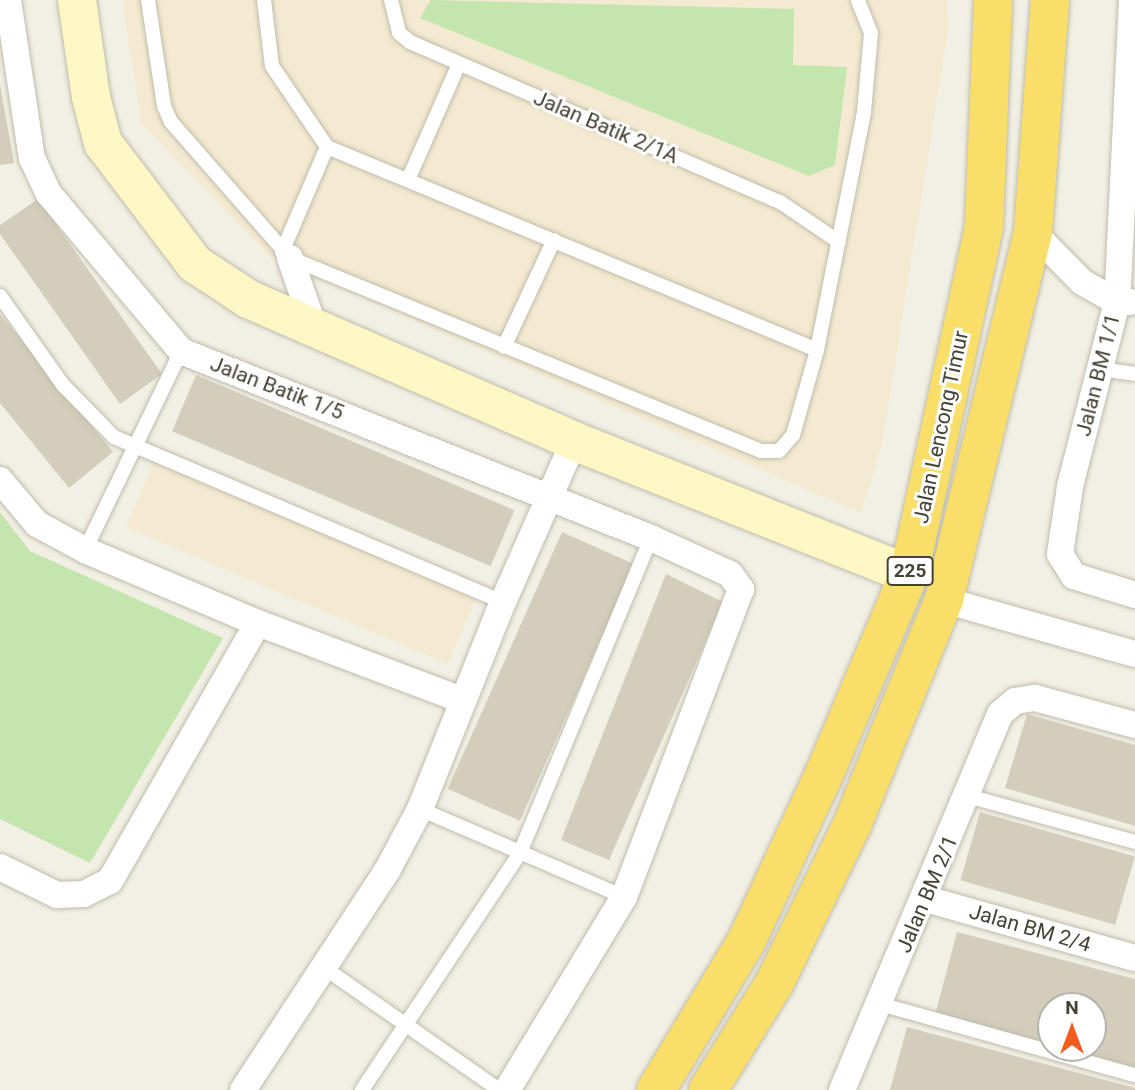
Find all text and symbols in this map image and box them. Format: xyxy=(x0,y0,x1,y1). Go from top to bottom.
street label: Jalan Batik 2/1A xyxy=(530,85,682,169)
street label: Jalan BM 1/1 xyxy=(1071,311,1125,439)
street label: Jalan Lencong Timur xyxy=(908,328,974,526)
street label: Jalan Batik 1/5 xyxy=(207,351,347,425)
road number: 225 xyxy=(886,556,934,586)
street label: Jalan BM 2/1 xyxy=(891,831,963,957)
street label: Jalan BM 2/4 xyxy=(966,899,1094,957)
north arrow xyxy=(1037,992,1107,1062)
text: N xyxy=(1065,996,1079,1019)

